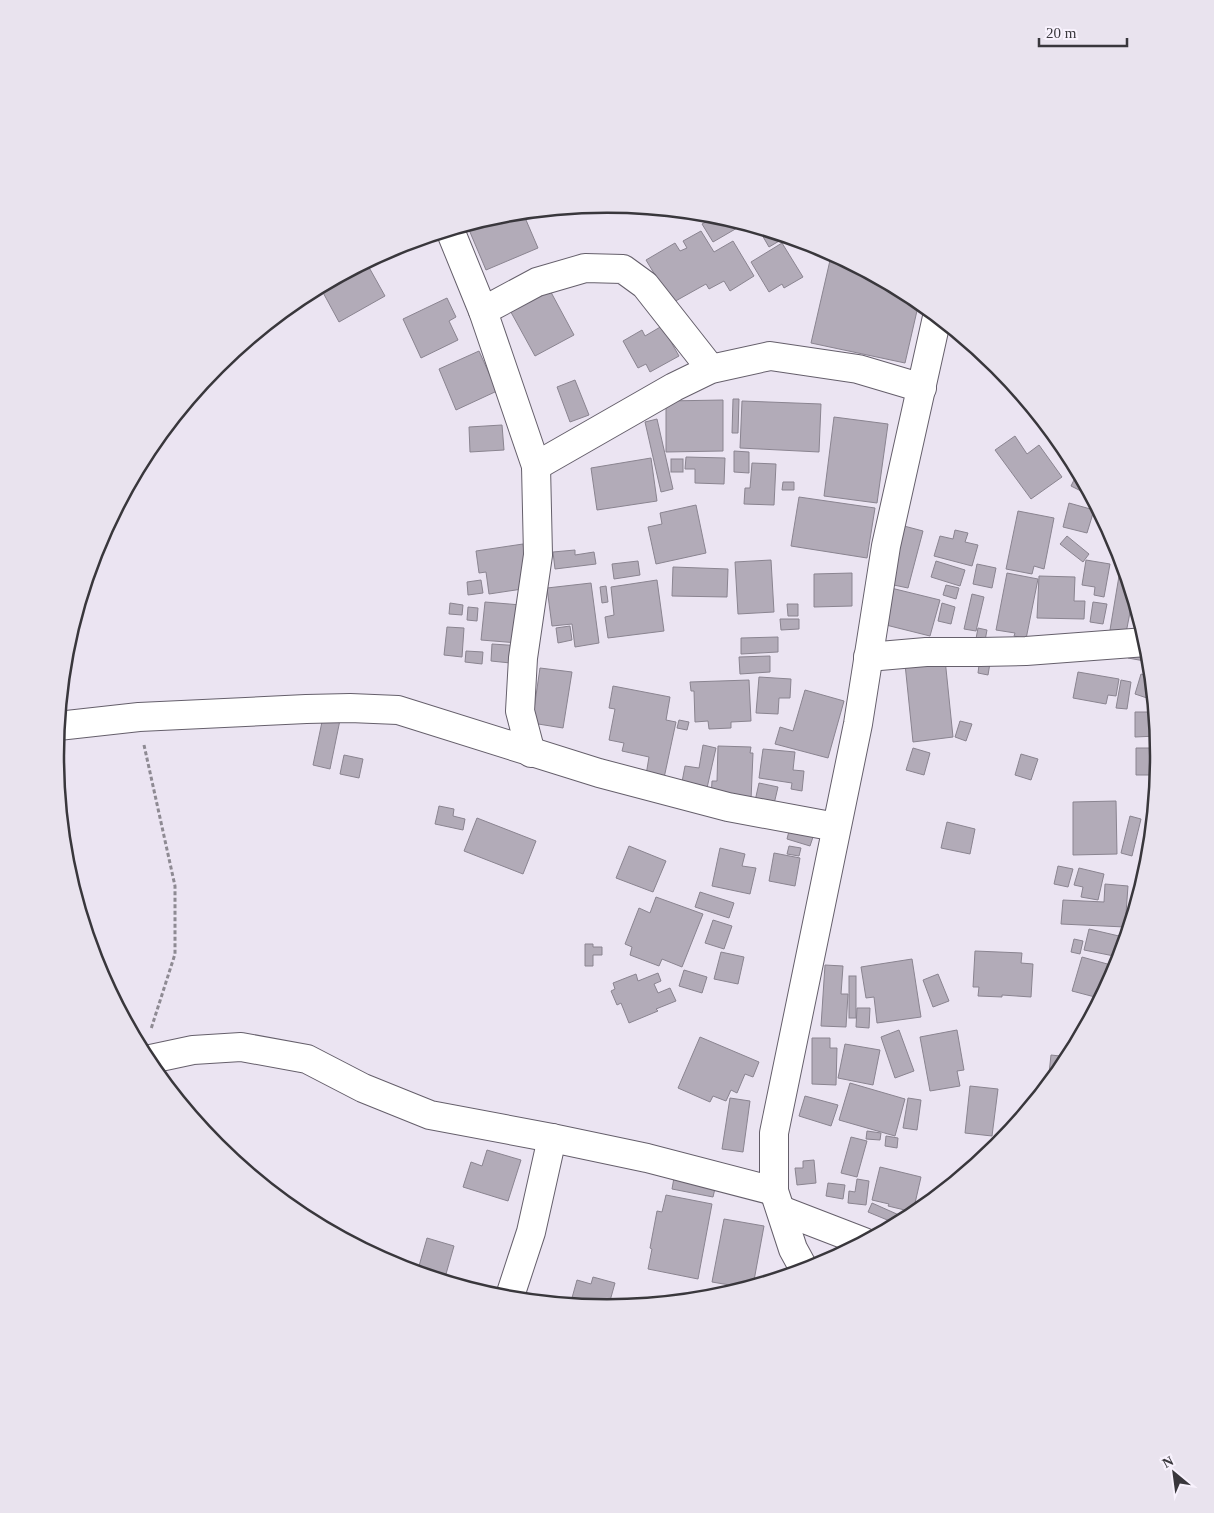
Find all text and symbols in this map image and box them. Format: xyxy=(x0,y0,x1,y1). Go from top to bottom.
scale bar xyxy=(1039,15,1126,47)
text: 20 m xyxy=(1046,25,1077,41)
north arrow xyxy=(1149,1448,1199,1498)
text: N xyxy=(1160,1453,1176,1471)

